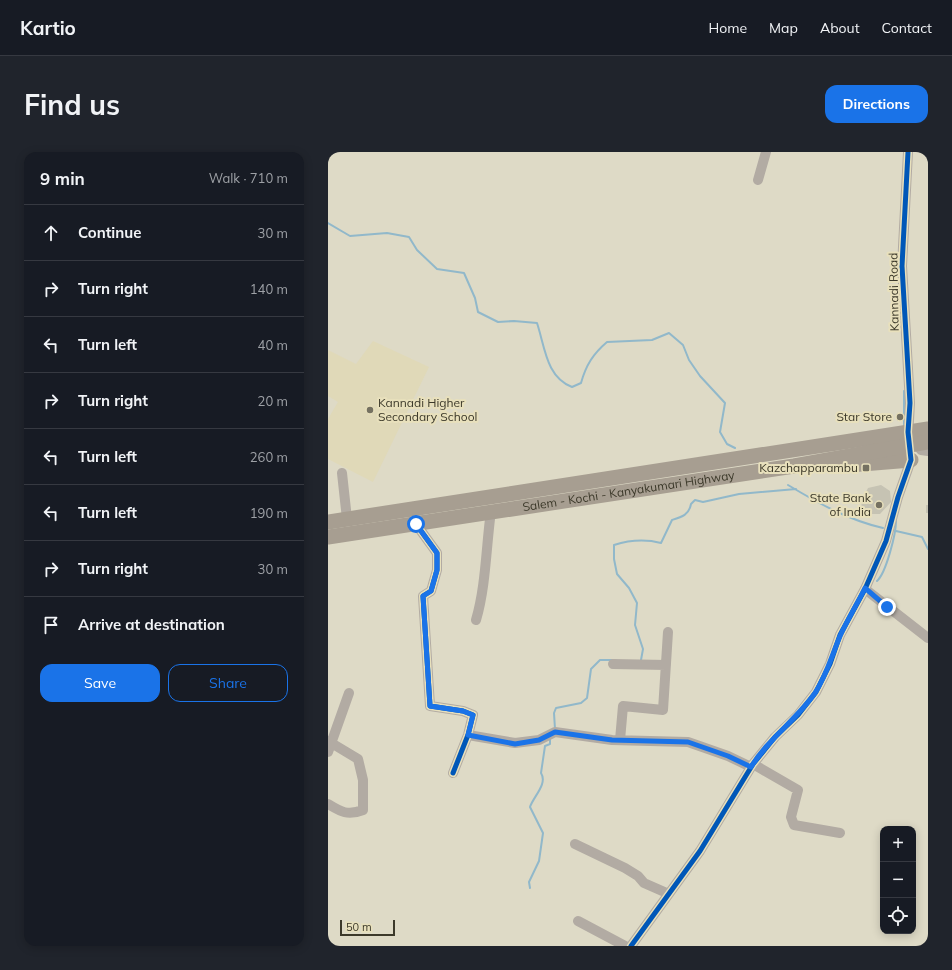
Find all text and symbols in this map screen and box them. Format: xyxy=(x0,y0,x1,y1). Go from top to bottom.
text: Kartio xyxy=(20,16,76,40)
text: Home xyxy=(708,19,747,37)
text: Map xyxy=(769,19,798,37)
text: About xyxy=(820,19,860,37)
text: Contact xyxy=(882,19,932,37)
button: Directions xyxy=(825,85,928,123)
text: Find us xyxy=(24,87,120,122)
text: 9 min xyxy=(40,168,85,189)
text: Walk · 710 m xyxy=(209,170,288,186)
icon: ahead xyxy=(40,222,62,244)
text: Continue xyxy=(78,223,141,242)
text: 30 m xyxy=(258,225,288,241)
street label: Kannadi Road xyxy=(885,253,902,331)
icon: right xyxy=(40,278,62,300)
text: Turn right xyxy=(78,279,148,298)
text: 140 m xyxy=(250,281,288,297)
icon: left xyxy=(40,334,62,356)
text: Turn left xyxy=(78,335,137,354)
text: 40 m xyxy=(258,337,288,353)
icon: right xyxy=(40,390,62,412)
text: Turn right xyxy=(78,391,148,410)
text: 20 m xyxy=(258,393,288,409)
place label: Kannadi Higher Secondary School xyxy=(378,395,477,424)
marker: Kannadi Higher Secondary School xyxy=(365,405,375,415)
place label: Star Store xyxy=(836,409,892,424)
marker: Star Store xyxy=(895,412,905,422)
icon: left xyxy=(40,446,62,468)
text: Turn left xyxy=(78,447,137,466)
text: 260 m xyxy=(250,449,288,465)
place label: Kazchapparambu xyxy=(759,460,858,475)
marker: Kazchapparambu xyxy=(861,463,871,473)
street label: Salem - Kochi - Kanyakumari Highway xyxy=(521,467,736,514)
place label: State Bank of India xyxy=(810,490,872,519)
marker: State Bank of India xyxy=(874,500,884,510)
icon: left xyxy=(40,502,62,524)
text: Turn left xyxy=(78,503,137,522)
text: 190 m xyxy=(250,505,288,521)
route start xyxy=(407,515,425,533)
icon: right xyxy=(40,558,62,580)
text: Turn right xyxy=(78,559,148,578)
text: 30 m xyxy=(258,561,288,577)
route end xyxy=(878,598,896,616)
icon: arrive xyxy=(40,614,62,636)
text: Arrive at destination xyxy=(78,615,225,634)
button: Save xyxy=(40,664,160,702)
button: Share xyxy=(168,664,288,702)
map controls xyxy=(880,826,916,934)
button: + xyxy=(880,826,916,862)
button: − xyxy=(880,862,916,898)
button: locate xyxy=(880,898,916,934)
scale bar xyxy=(340,918,395,937)
text: 50 m xyxy=(346,920,372,934)

